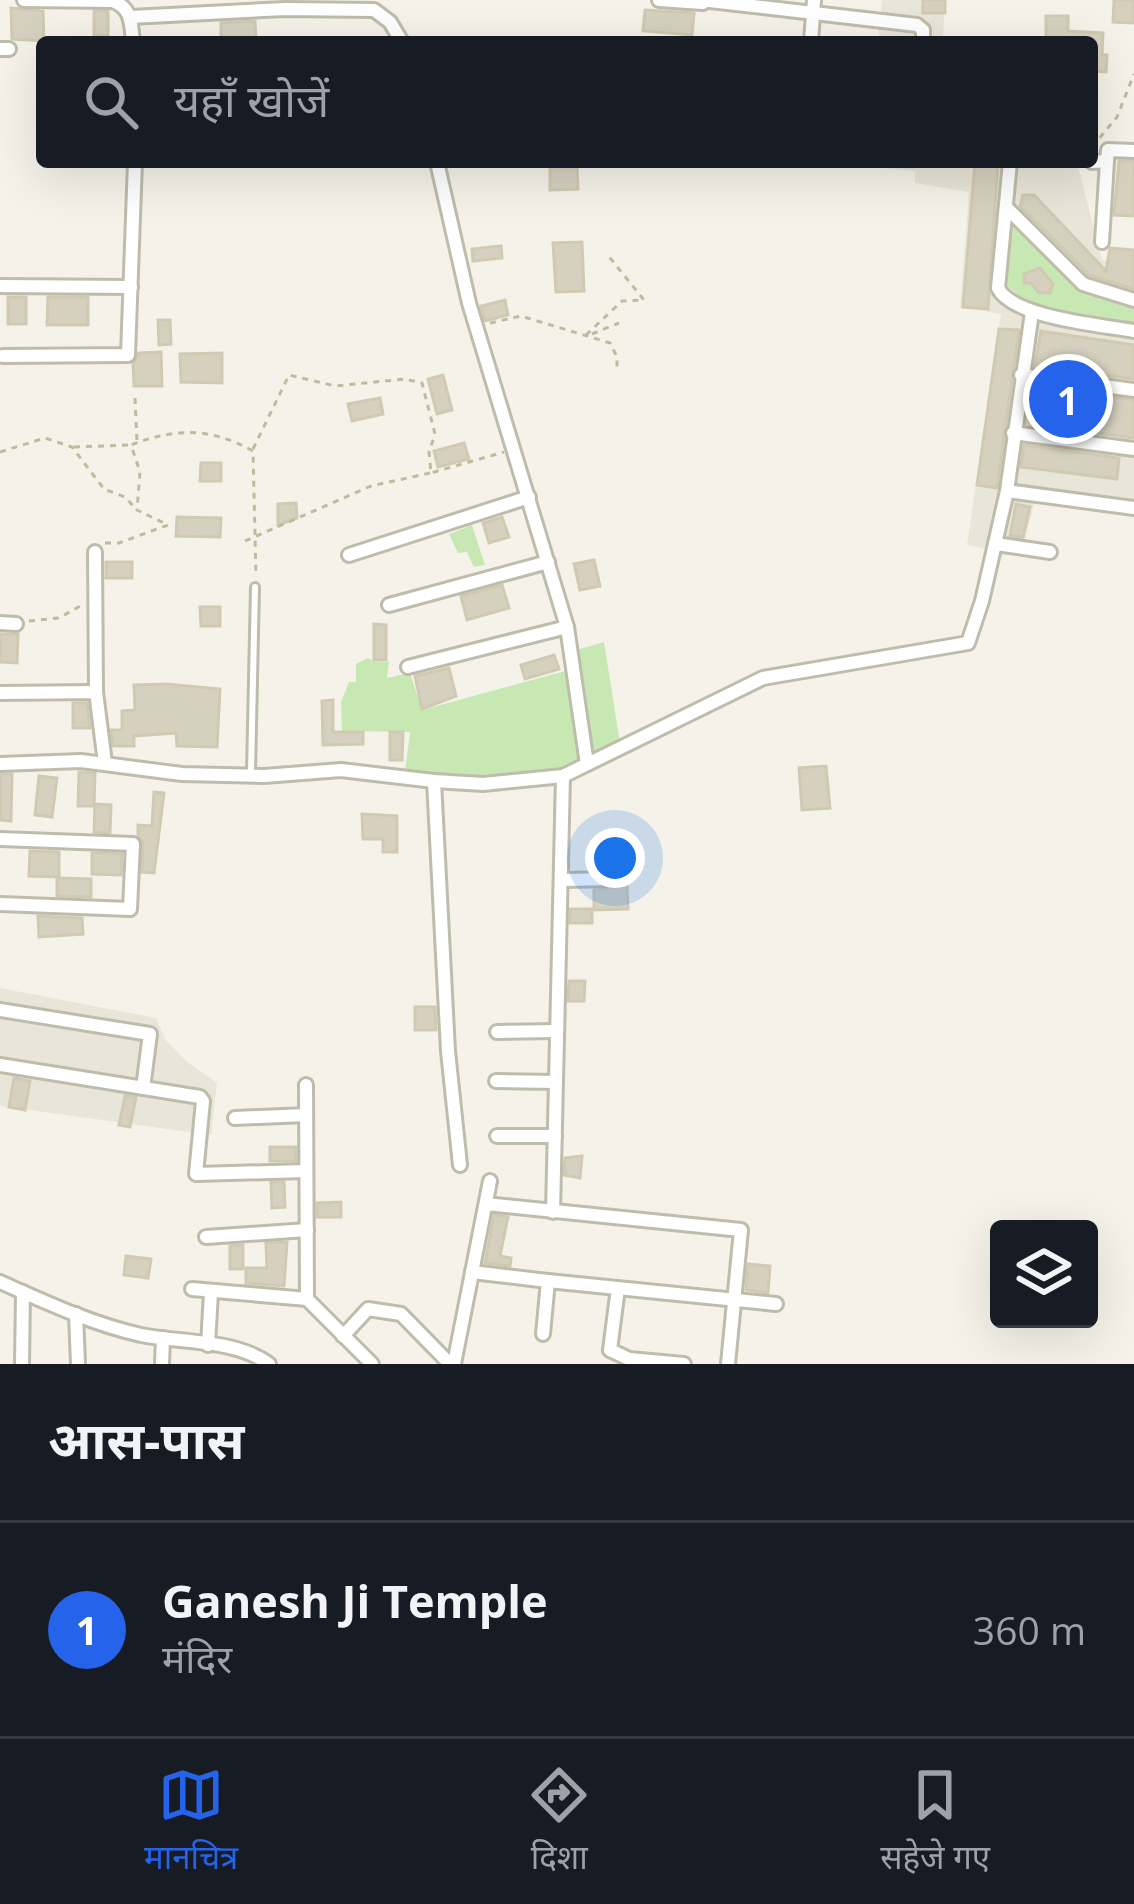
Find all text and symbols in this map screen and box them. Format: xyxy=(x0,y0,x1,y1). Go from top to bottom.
search box xyxy=(36,36,1098,168)
icon: search xyxy=(78,69,144,135)
text: यहाँ खोजें xyxy=(174,69,329,130)
pin: 1 xyxy=(1029,354,1107,444)
your location xyxy=(585,828,645,888)
map controls xyxy=(990,1220,1098,1328)
button: layers xyxy=(990,1220,1098,1328)
text: आस-पास xyxy=(48,1404,245,1474)
text: Ganesh Ji Temple xyxy=(162,1570,548,1631)
text: 1 xyxy=(76,1603,98,1656)
text: 360 m xyxy=(973,1603,1086,1656)
text: मंदिर xyxy=(162,1631,232,1684)
tab: मानचित्र xyxy=(144,1762,238,1882)
tab: दिशा xyxy=(526,1762,592,1882)
tab: सहेजे गए xyxy=(880,1762,990,1882)

